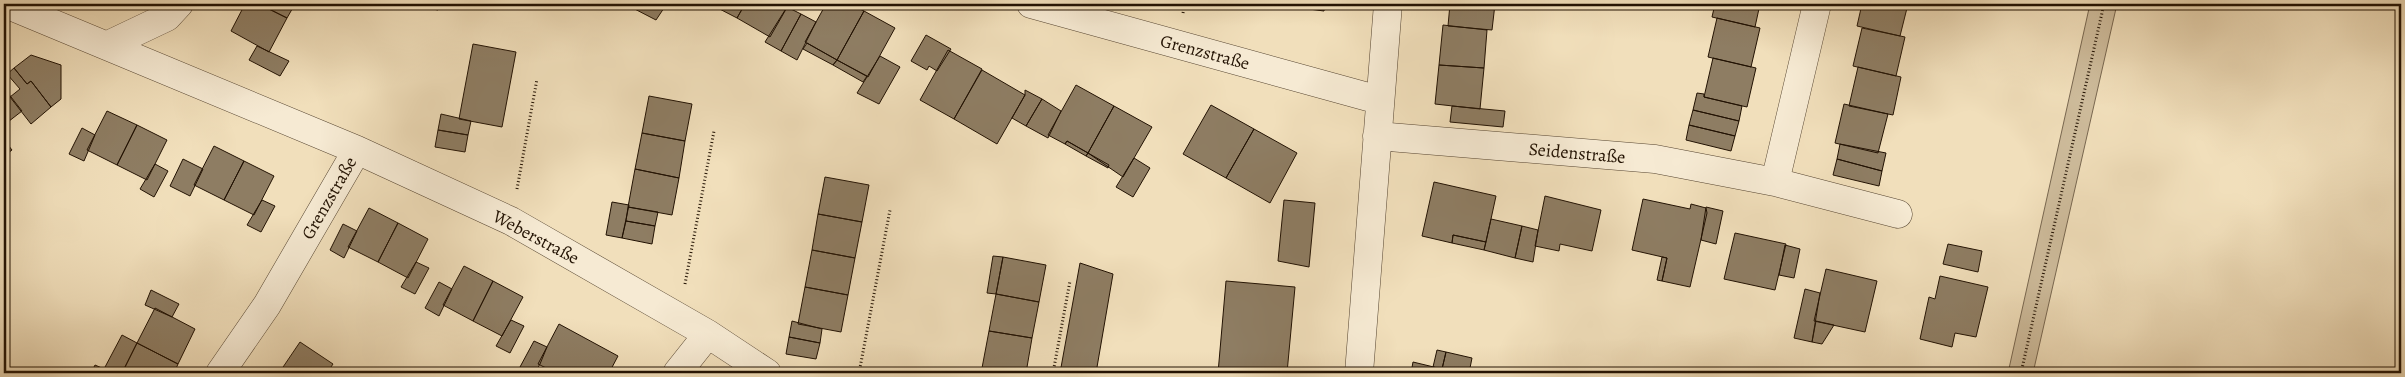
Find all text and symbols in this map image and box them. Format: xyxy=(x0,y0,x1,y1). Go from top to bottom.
street label: Grenzstraße xyxy=(1158,29,1252,75)
street label: Seidenstraße xyxy=(1528,137,1626,169)
street label: Grenzstraße xyxy=(296,152,362,244)
street label: Weberstraße xyxy=(488,204,583,270)

